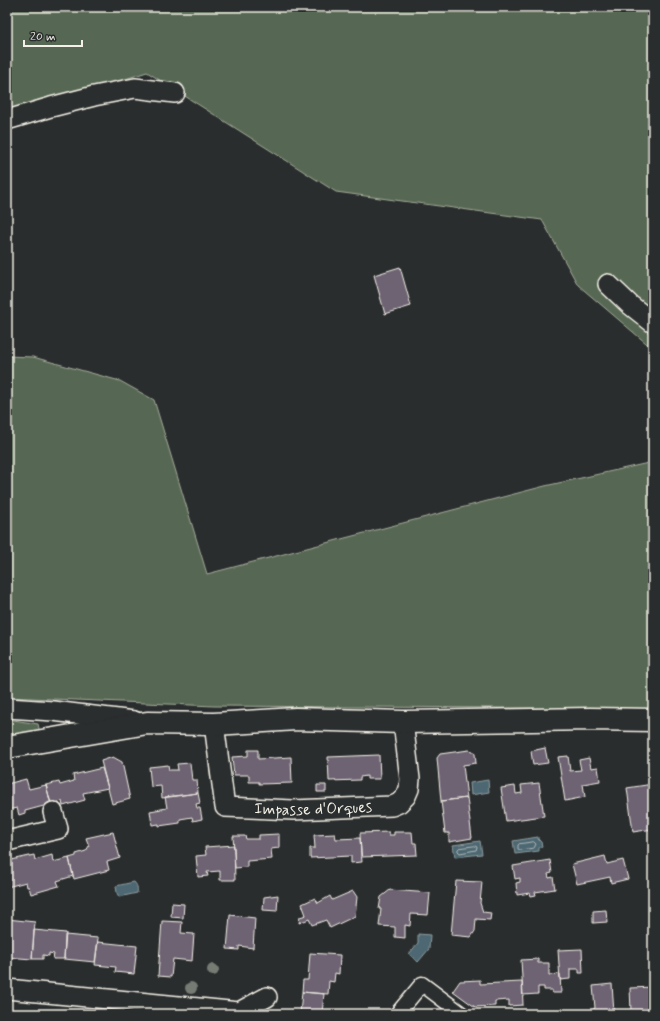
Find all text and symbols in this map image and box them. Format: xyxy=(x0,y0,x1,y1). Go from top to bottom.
scale bar xyxy=(24,22,82,48)
text: 20 m xyxy=(30,29,56,45)
street label: Impasse d'Orques xyxy=(254,796,373,821)

